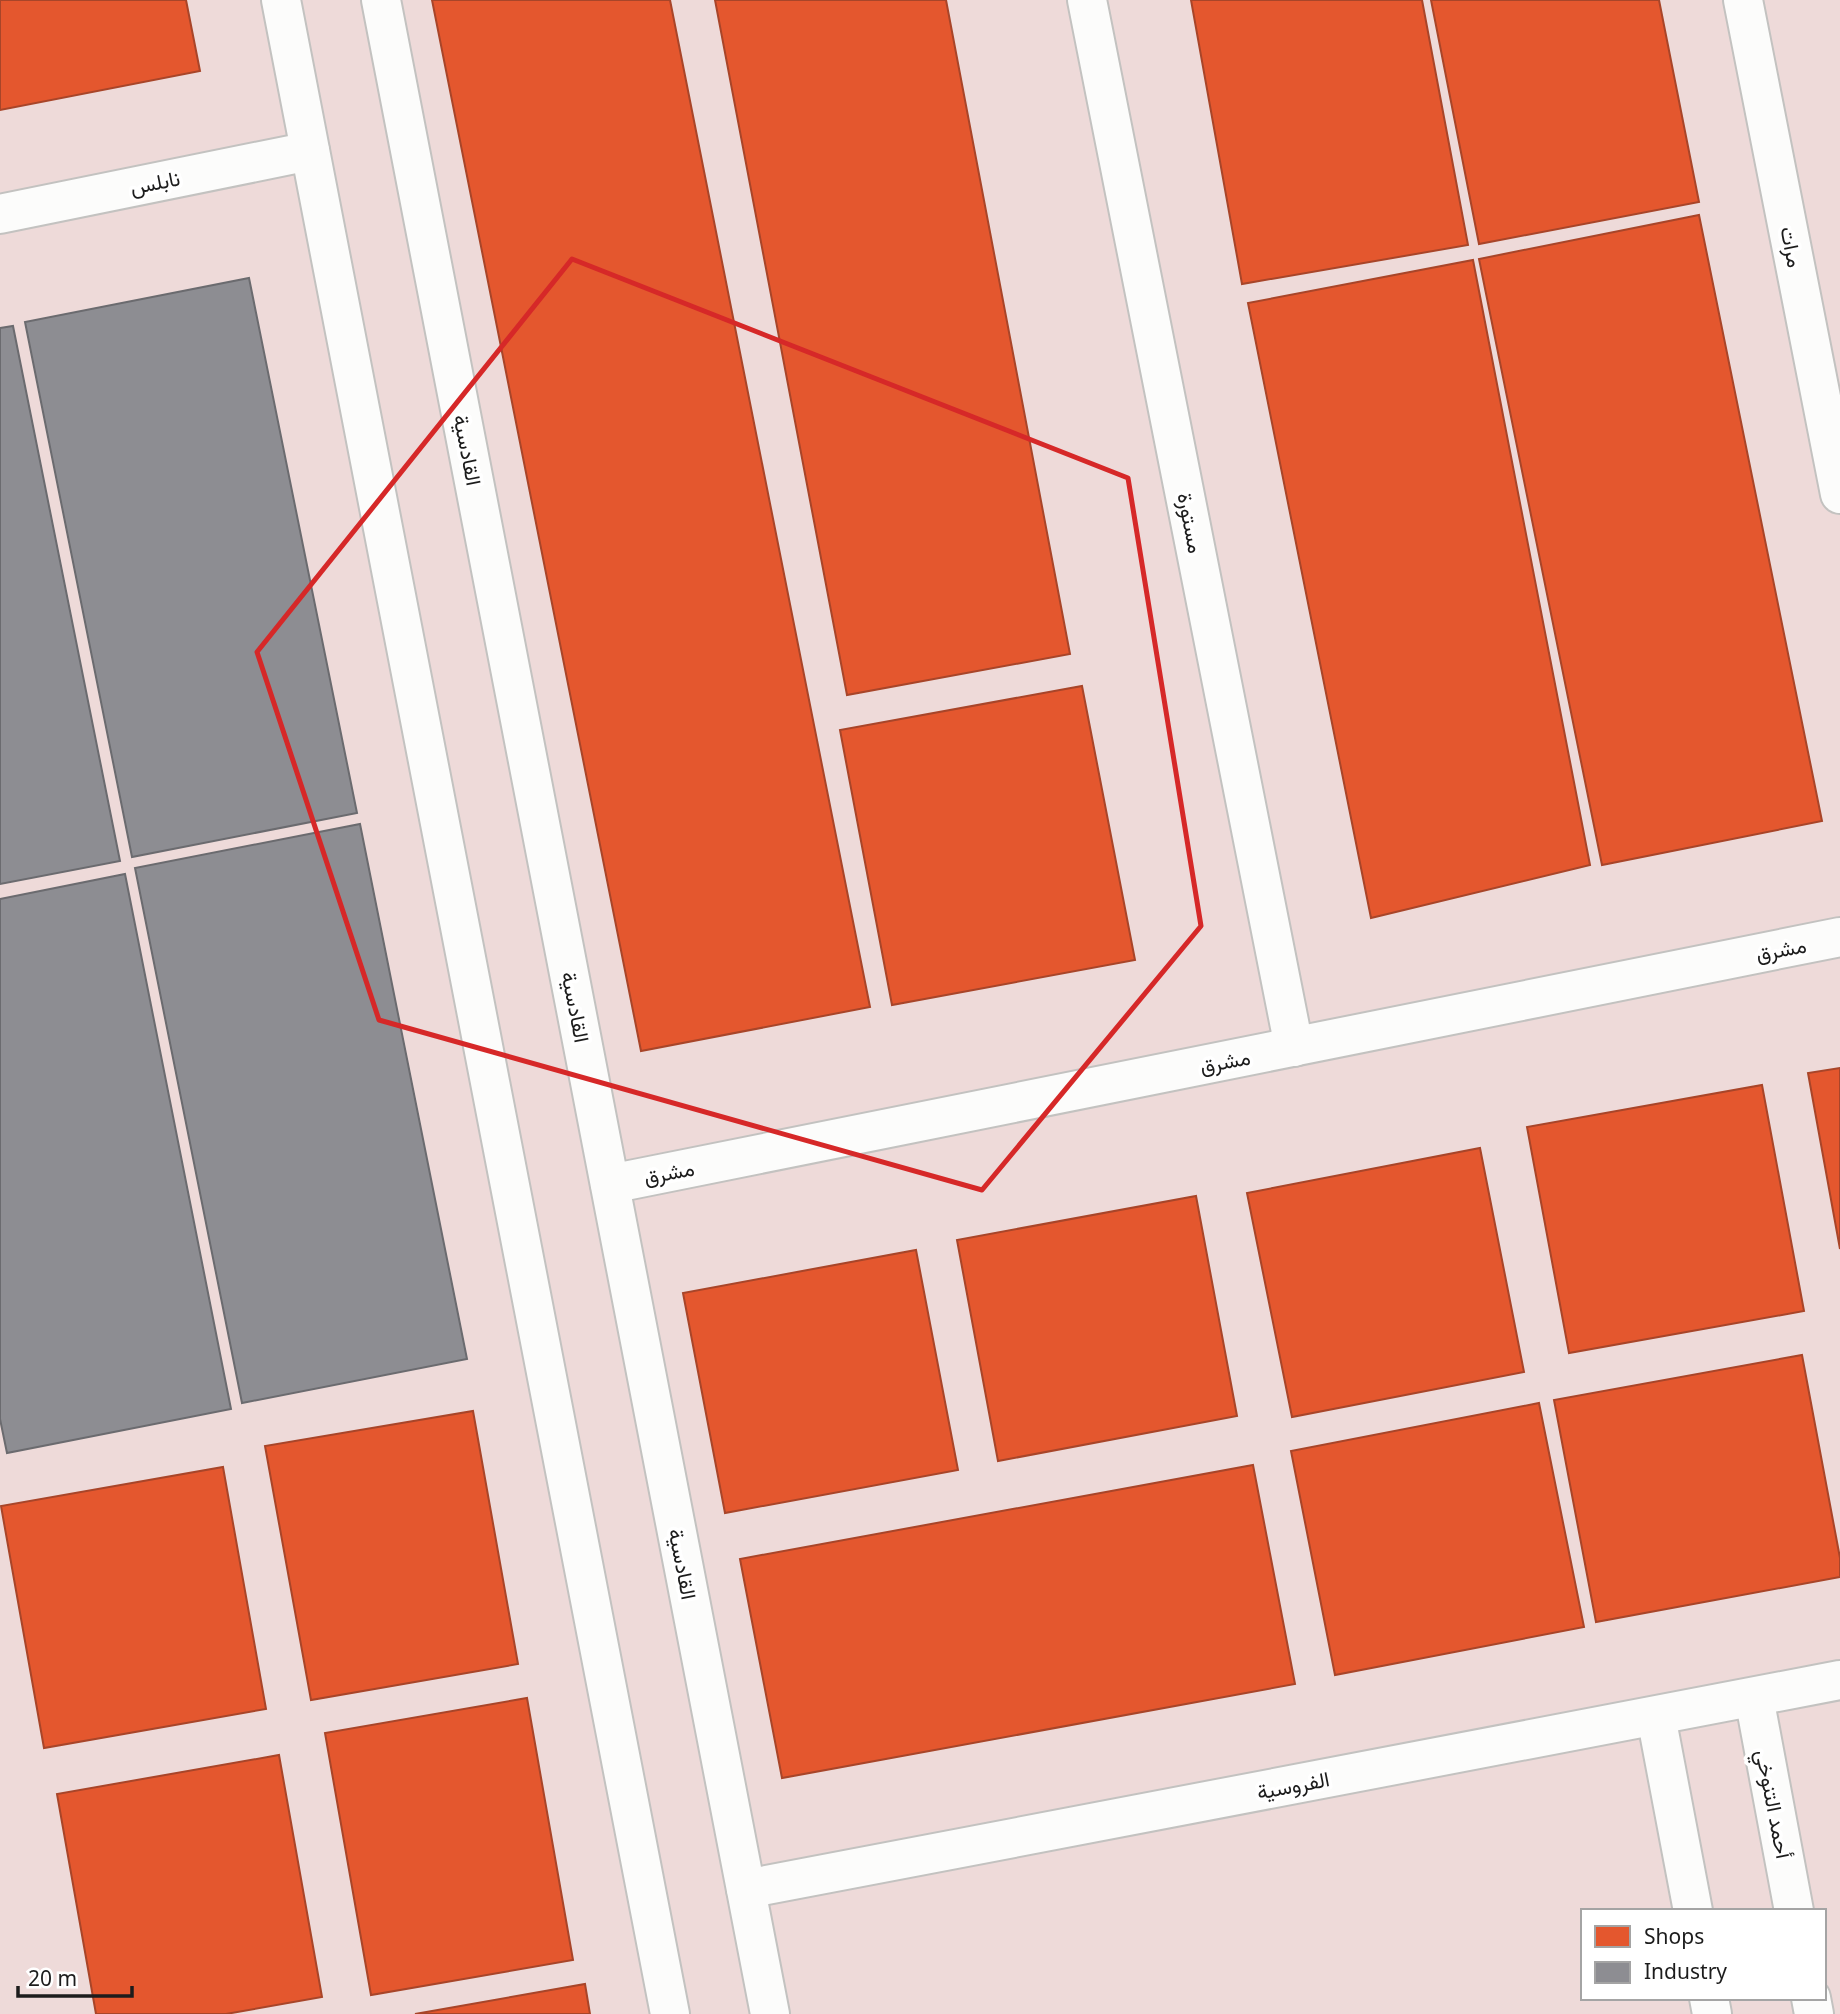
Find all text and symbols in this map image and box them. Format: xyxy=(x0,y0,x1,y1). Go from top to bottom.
street label: نابلس xyxy=(128,163,182,201)
street label: مرات xyxy=(1774,224,1810,270)
street label: القادسية xyxy=(447,412,489,488)
street label: مستورة xyxy=(1171,490,1211,556)
street label: مشرق xyxy=(1753,930,1809,968)
street label: القادسية xyxy=(555,969,597,1045)
street label: مشرق xyxy=(1197,1042,1253,1080)
street label: مشرق xyxy=(641,1153,697,1191)
street label: القادسية xyxy=(662,1526,704,1602)
street label: أحمد التنوخي xyxy=(1746,1747,1798,1862)
street label: الفروسية xyxy=(1254,1764,1332,1806)
legend xyxy=(1581,1909,1826,2000)
text: Shops xyxy=(1644,1922,1704,1950)
scale bar xyxy=(18,1954,131,1998)
text: Industry xyxy=(1644,1957,1727,1985)
text: 20 m xyxy=(28,1964,77,1992)

